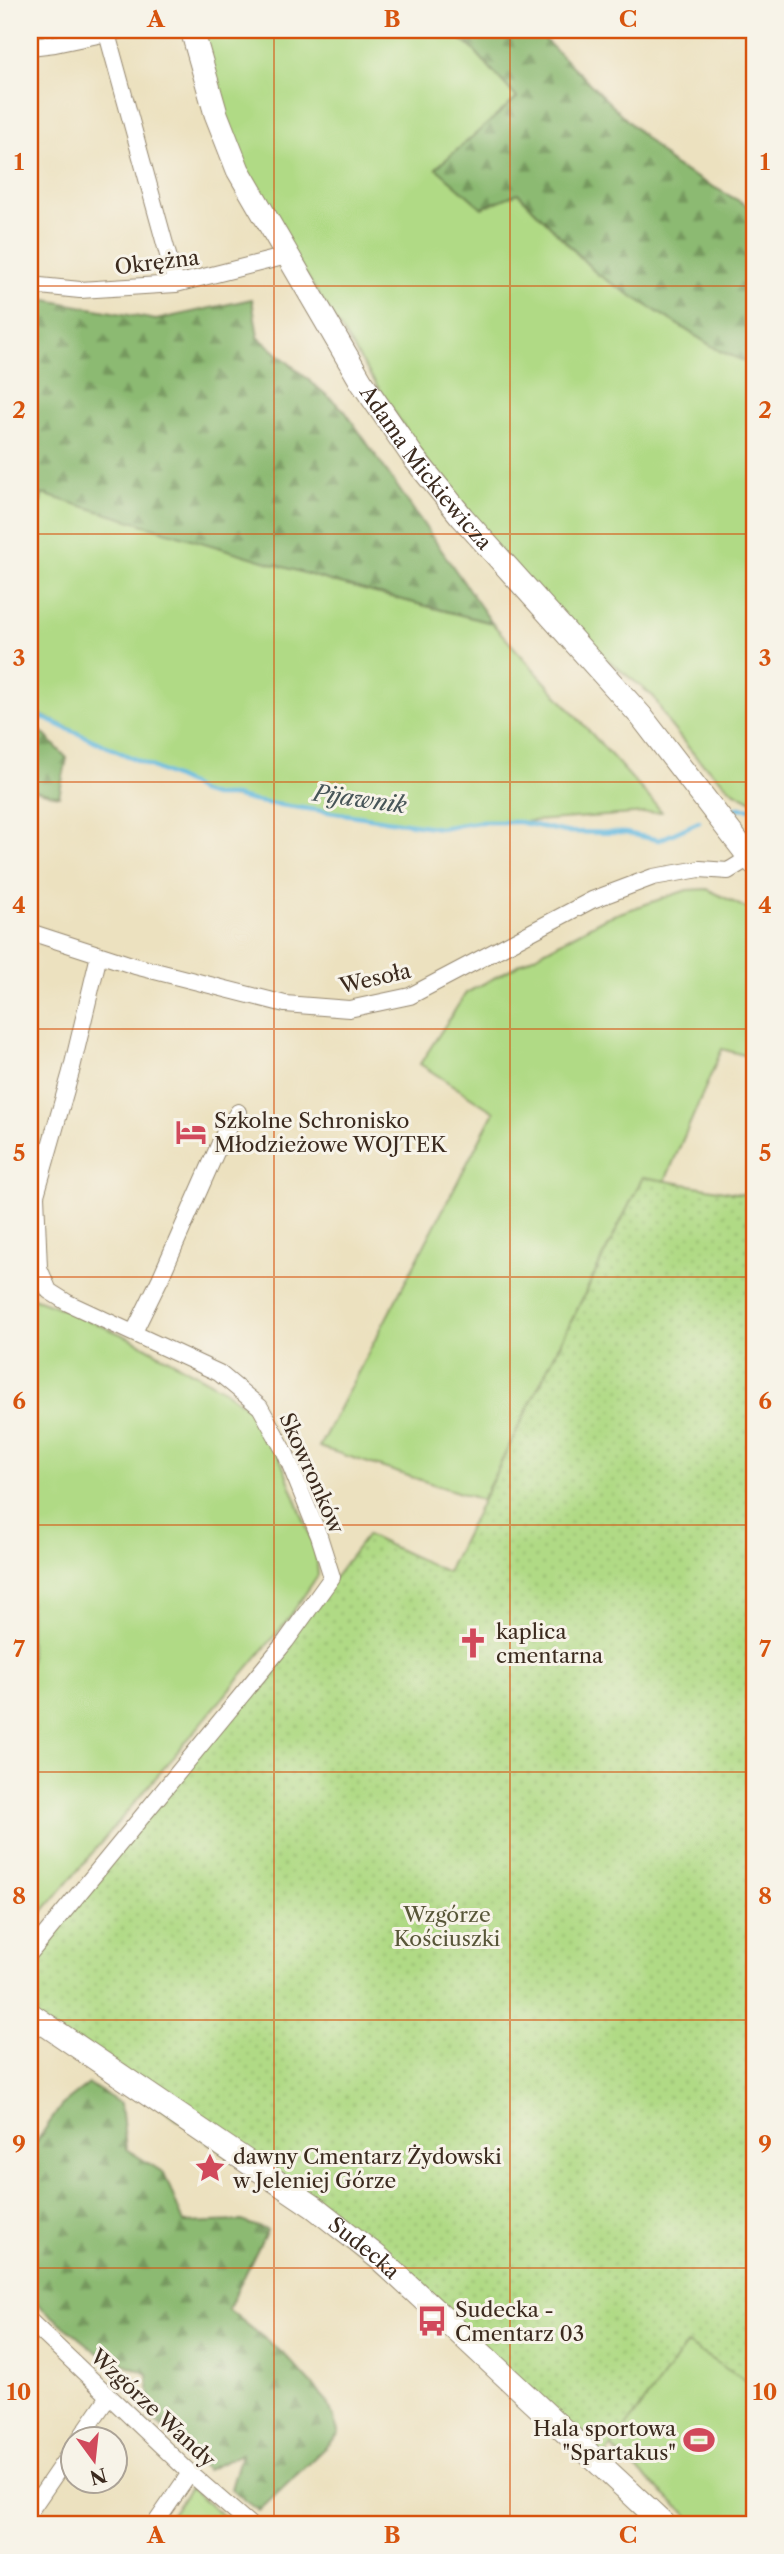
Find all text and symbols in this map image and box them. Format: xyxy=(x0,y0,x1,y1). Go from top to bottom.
text: A xyxy=(146,5,166,33)
text: B xyxy=(383,5,401,33)
text: C xyxy=(619,5,637,33)
text: 1 xyxy=(14,148,25,176)
text: 1 xyxy=(760,148,771,176)
street label: Okrężna xyxy=(113,244,202,280)
street label: Adama Mickiewicza xyxy=(355,380,498,555)
text: 2 xyxy=(12,396,26,424)
text: 2 xyxy=(758,396,772,424)
text: 3 xyxy=(13,644,26,672)
text: 3 xyxy=(759,644,772,672)
water label: Pijawnik xyxy=(310,778,409,819)
text: 4 xyxy=(12,891,26,919)
text: 4 xyxy=(758,891,772,919)
street label: Wesoła xyxy=(336,957,414,999)
place label: Szkolne Schronisko Młodzieżowe WOJTEK xyxy=(214,1108,447,1157)
hotel icon: Szkolne Schronisko Młodzieżowe WOJTEK xyxy=(174,1115,208,1149)
text: 5 xyxy=(13,1139,25,1167)
text: 5 xyxy=(759,1139,771,1167)
text: 6 xyxy=(12,1387,26,1415)
text: 6 xyxy=(758,1387,772,1415)
street label: Skowronków xyxy=(274,1409,350,1538)
place label: kaplica cmentarna xyxy=(496,1619,604,1668)
church icon: kaplica cmentarna xyxy=(456,1626,490,1660)
text: 7 xyxy=(13,1635,25,1663)
text: 7 xyxy=(759,1635,771,1663)
text: 8 xyxy=(12,1882,26,1910)
text: 8 xyxy=(758,1882,772,1910)
park label: Wzgórze Kościuszki xyxy=(394,1902,500,1951)
text: 9 xyxy=(12,2130,26,2158)
text: 9 xyxy=(758,2130,772,2158)
place label: dawny Cmentarz Żydowski w Jeleniej Górze xyxy=(232,2144,502,2193)
place icon: dawny Cmentarz Żydowski w Jeleniej Górze xyxy=(193,2151,227,2185)
street label: Sudecka xyxy=(324,2211,406,2284)
place label: Sudecka - Cmentarz 03 xyxy=(455,2297,584,2346)
bus stop icon: Sudecka - Cmentarz 03 xyxy=(415,2304,449,2338)
street label: Wzgórze Wandy xyxy=(85,2343,221,2473)
text: 10 xyxy=(7,2378,31,2406)
text: 10 xyxy=(753,2378,777,2406)
place label: Hala sportowa "Spartakus" xyxy=(533,2416,677,2465)
sports icon: Hala sportowa "Spartakus" xyxy=(682,2423,716,2457)
north arrow xyxy=(60,2424,130,2494)
text: N xyxy=(87,2463,109,2489)
text: A xyxy=(146,2521,166,2549)
text: B xyxy=(383,2521,401,2549)
text: C xyxy=(619,2521,637,2549)

